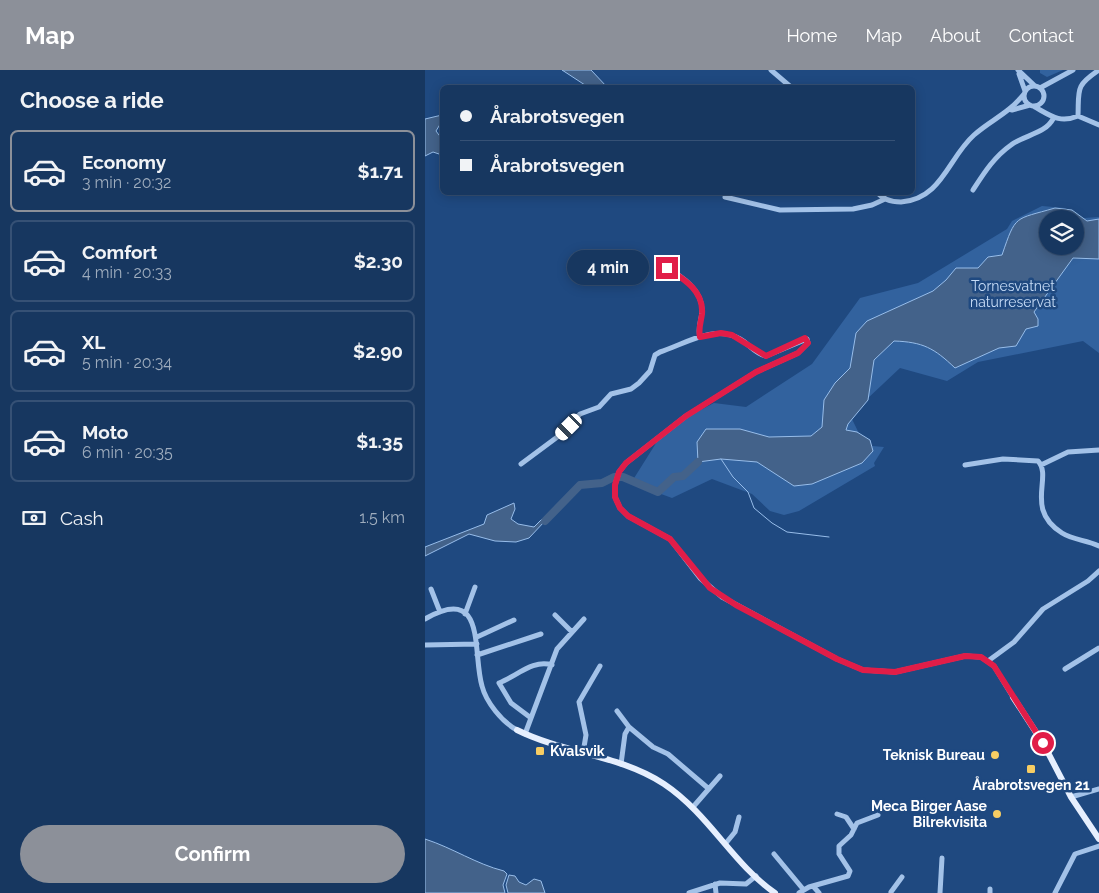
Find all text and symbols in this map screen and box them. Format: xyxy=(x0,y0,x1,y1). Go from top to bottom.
text: Map xyxy=(25,21,75,50)
text: Home xyxy=(786,25,837,46)
text: Map xyxy=(865,25,902,46)
text: About xyxy=(930,25,981,46)
text: Contact xyxy=(1009,25,1074,46)
text: Choose a ride xyxy=(20,87,164,113)
text: Årabrotsvegen xyxy=(490,105,624,127)
icon: car xyxy=(22,149,67,194)
text: Economy xyxy=(82,151,166,173)
text: Årabrotsvegen xyxy=(490,154,624,176)
text: $1.71 xyxy=(358,160,403,182)
text: 3 min · 20:32 xyxy=(82,173,171,192)
map controls xyxy=(1039,210,1084,255)
button: layers xyxy=(1039,210,1084,255)
icon: car xyxy=(22,239,67,284)
text: Comfort xyxy=(82,241,157,263)
text: $2.30 xyxy=(354,250,403,272)
callout: 4 min xyxy=(567,250,649,286)
route end xyxy=(656,257,678,279)
text: 4 min xyxy=(587,258,629,277)
text: 4 min · 20:33 xyxy=(82,263,172,282)
park label: Tornesvatnet naturreservat xyxy=(970,278,1056,310)
icon: car xyxy=(22,329,67,374)
text: XL xyxy=(82,331,105,353)
text: $2.90 xyxy=(353,340,403,362)
text: 5 min · 20:34 xyxy=(82,353,172,372)
car xyxy=(553,411,584,443)
icon: car xyxy=(22,419,67,464)
text: Moto xyxy=(82,421,128,443)
text: $1.35 xyxy=(356,430,403,452)
text: 6 min · 20:35 xyxy=(82,443,173,462)
icon: cash xyxy=(20,504,48,532)
text: Cash xyxy=(60,507,104,529)
text: 1.5 km xyxy=(359,508,405,527)
route start xyxy=(1032,732,1054,754)
place label: Kvalsvik xyxy=(550,743,605,759)
marker: Kvalsvik xyxy=(534,745,546,757)
place label: Teknisk Bureau xyxy=(883,747,985,763)
marker: Teknisk Bureau xyxy=(989,749,1001,761)
marker: Årabrotsvegen 21 xyxy=(1025,763,1037,775)
place label: Årabrotsvegen 21 xyxy=(972,776,1090,793)
place label: Meca Birger Aase Bilrekvisita xyxy=(871,798,988,830)
marker: Meca Birger Aase Bilrekvisita xyxy=(991,808,1003,820)
button: Confirm xyxy=(20,825,405,883)

